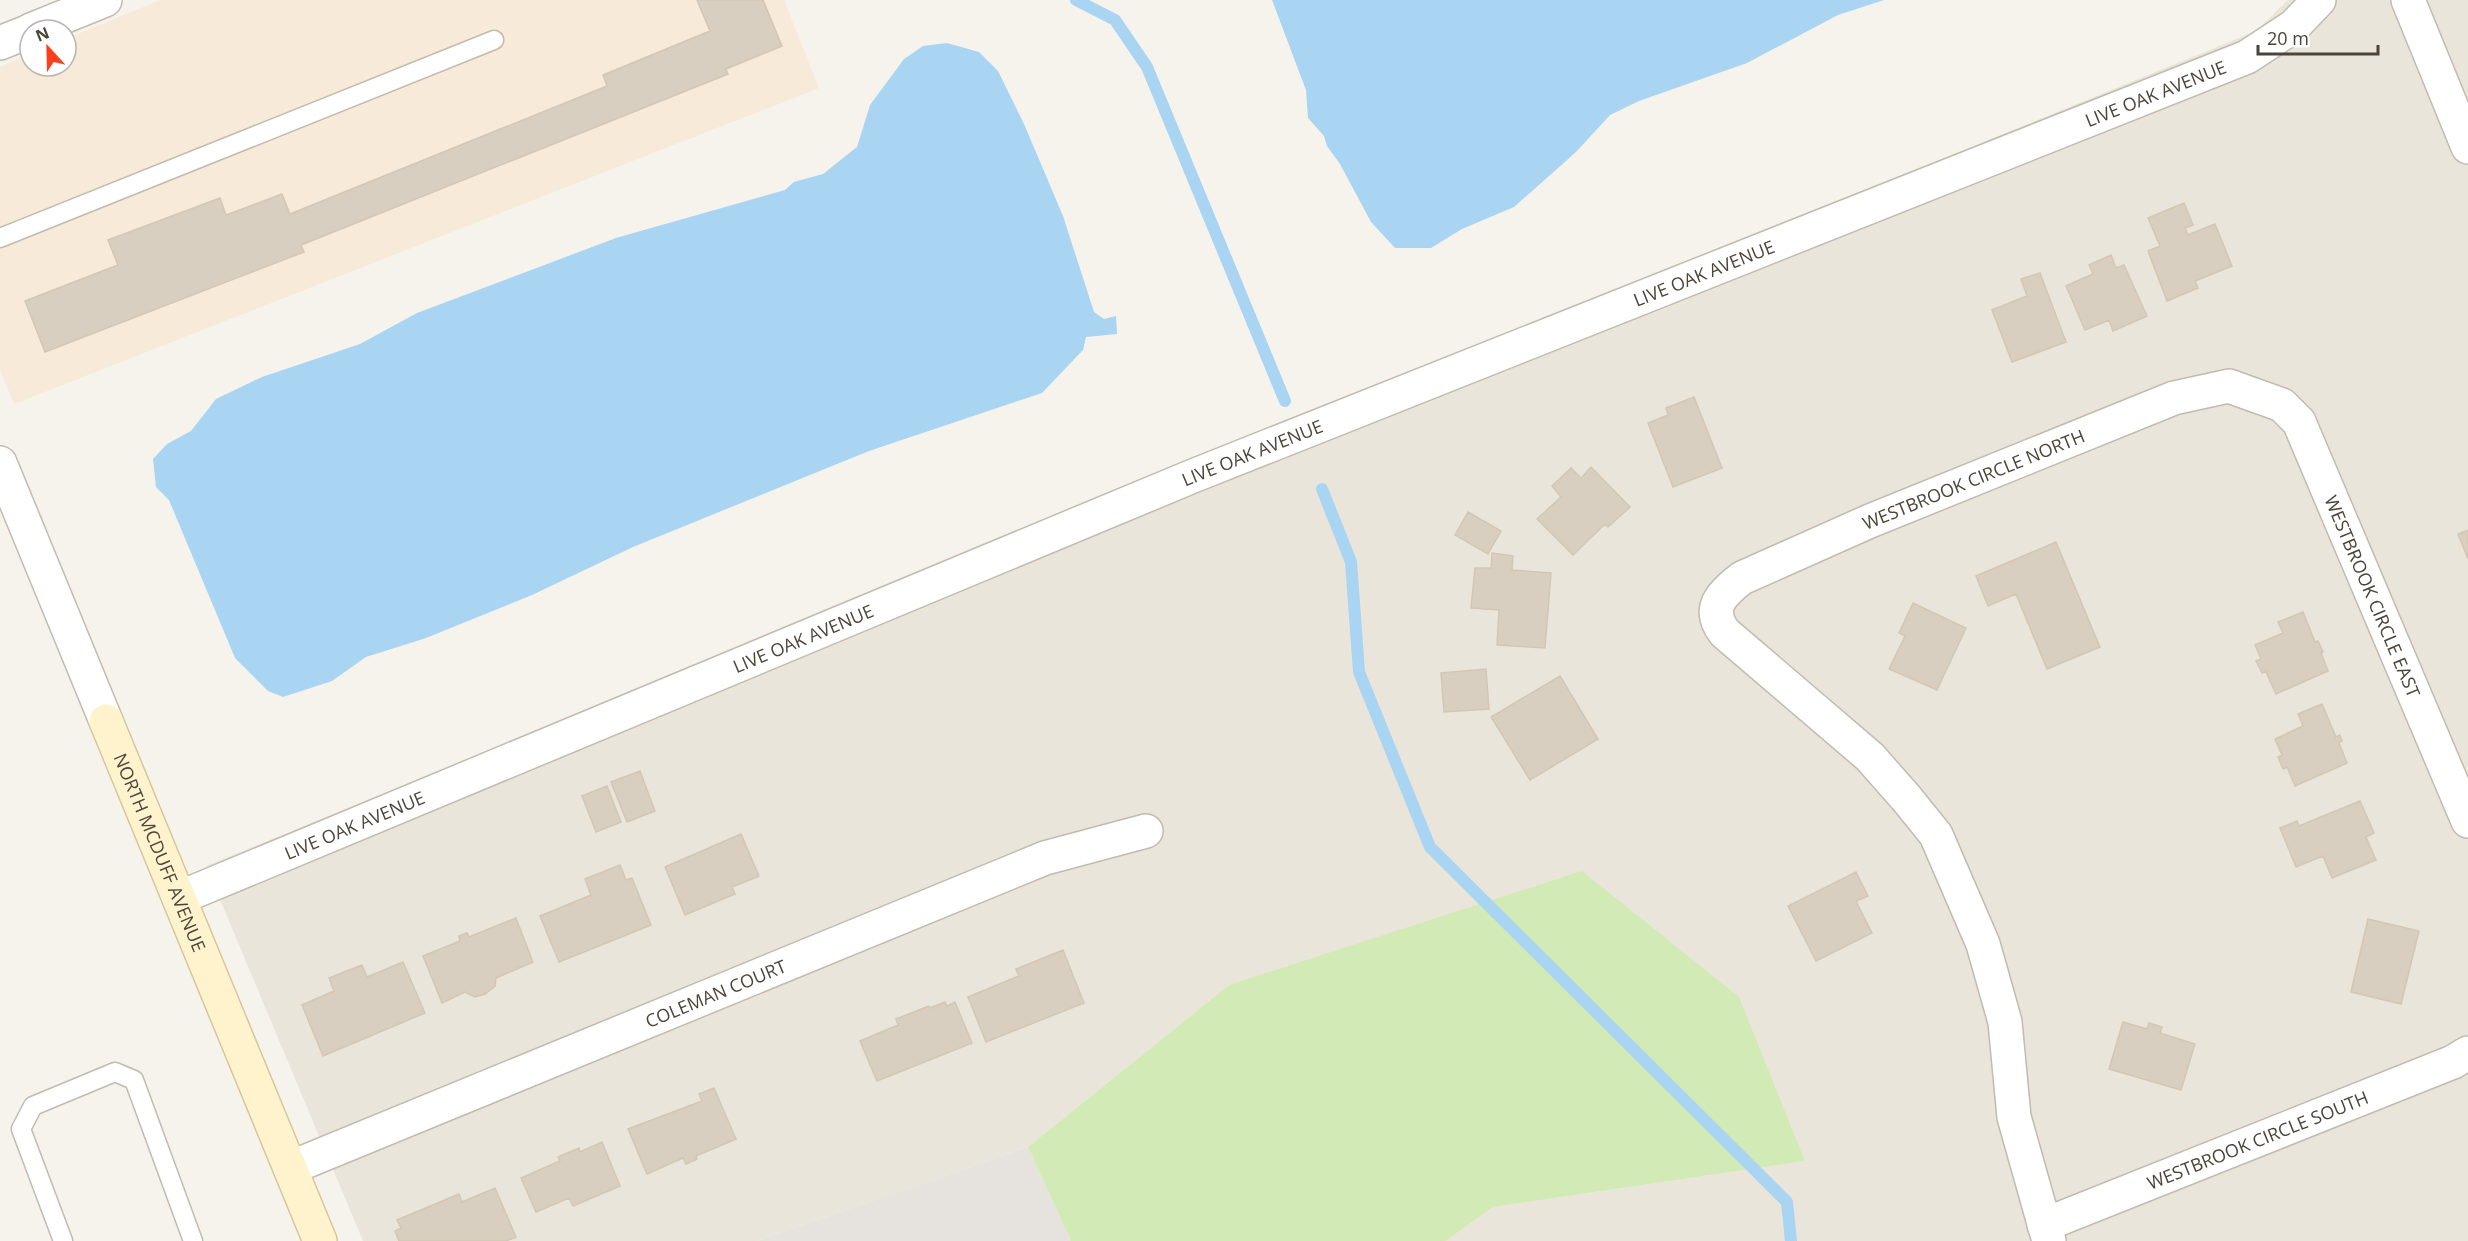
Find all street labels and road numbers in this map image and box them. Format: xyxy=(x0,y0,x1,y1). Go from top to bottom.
street label: LIVE OAK AVENUE xyxy=(2081,55,2229,132)
street label: LIVE OAK AVENUE xyxy=(1630,234,1778,312)
street label: LIVE OAK AVENUE xyxy=(1178,414,1326,491)
street label: WESTBROOK CIRCLE NORTH xyxy=(1859,423,2088,535)
street label: WESTBROOK CIRCLE EAST xyxy=(2319,492,2426,701)
street label: LIVE OAK AVENUE xyxy=(729,598,877,678)
street label: NORTH MCDUFF AVENUE xyxy=(109,750,212,955)
street label: LIVE OAK AVENUE xyxy=(281,785,428,865)
street label: COLEMAN COURT xyxy=(642,954,790,1033)
street label: WESTBROOK CIRCLE SOUTH xyxy=(2144,1085,2372,1195)

